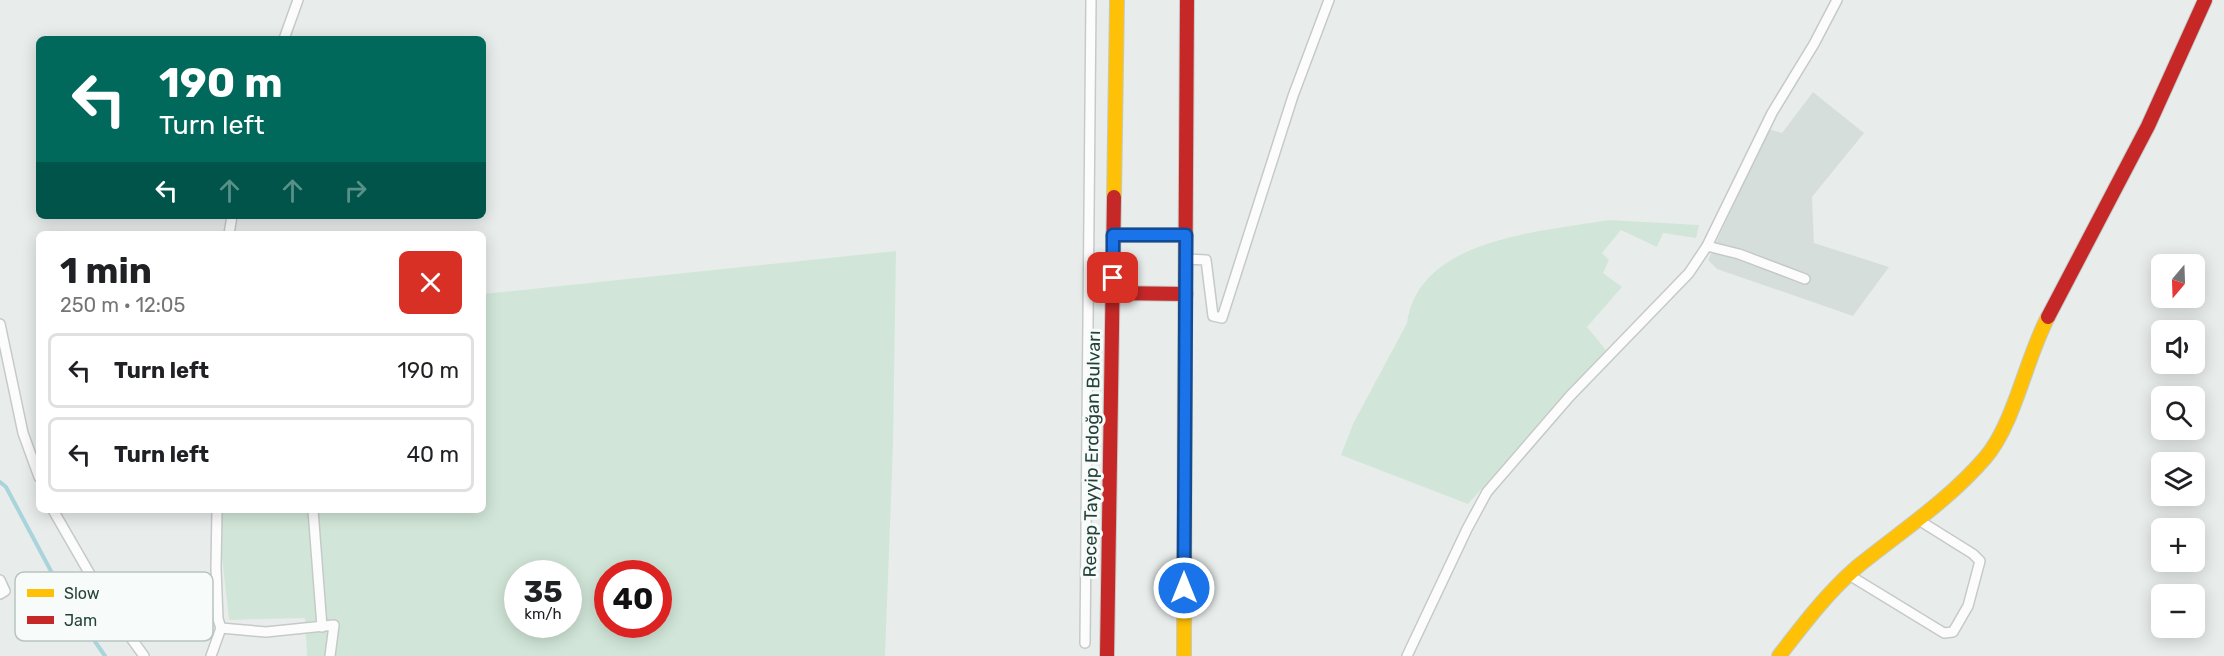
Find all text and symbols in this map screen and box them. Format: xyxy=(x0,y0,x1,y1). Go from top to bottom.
text: 190 m xyxy=(159,58,283,108)
icon: left xyxy=(60,60,138,138)
text: Turn left xyxy=(159,109,264,141)
icon: left xyxy=(150,174,183,207)
icon: ahead xyxy=(213,174,246,207)
icon: ahead xyxy=(276,174,309,207)
icon: right xyxy=(339,174,372,207)
text: 1 min xyxy=(60,249,152,292)
button: close xyxy=(399,251,462,314)
pin xyxy=(1087,252,1138,303)
north arrow xyxy=(2151,254,2205,308)
map controls xyxy=(2151,254,2205,638)
icon: arrive xyxy=(1096,261,1129,294)
text: 250 m · 12:05 xyxy=(60,293,185,317)
button: sound xyxy=(2151,320,2205,374)
street label: Recep Tayyip Erdoğan Bulvarı xyxy=(1079,330,1105,578)
icon: left xyxy=(63,354,96,387)
text: Turn left xyxy=(114,357,209,384)
text: 190 m xyxy=(398,357,459,384)
button: search xyxy=(2151,386,2205,440)
icon: left xyxy=(63,438,96,471)
text: Turn left xyxy=(114,441,209,468)
text: 40 m xyxy=(406,441,459,468)
button: layers xyxy=(2151,452,2205,506)
button: + xyxy=(2151,518,2205,572)
position arrow xyxy=(1152,556,1216,620)
speed limit sign: 40 xyxy=(594,560,672,638)
legend xyxy=(15,572,213,641)
text: 35 xyxy=(523,574,563,610)
text: Slow xyxy=(64,584,100,603)
button: − xyxy=(2151,584,2205,638)
text: km/h xyxy=(524,605,562,623)
text: Jam xyxy=(64,611,97,630)

